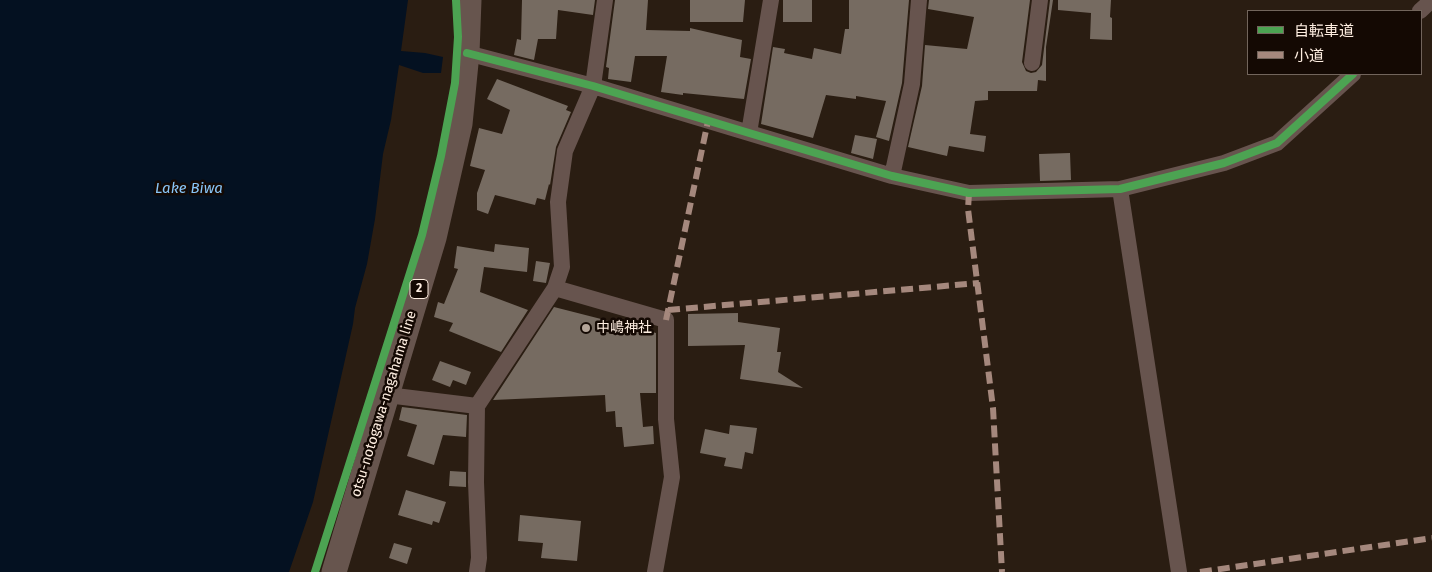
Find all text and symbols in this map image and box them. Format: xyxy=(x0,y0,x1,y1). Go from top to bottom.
legend xyxy=(1247,10,1422,75)
text: 自転車道 xyxy=(1294,22,1354,40)
text: 小道 xyxy=(1294,47,1324,65)
water label: Lake Biwa xyxy=(155,180,223,198)
road number: 2 xyxy=(410,280,428,298)
street label: otsu-notogawa-nagahama line xyxy=(348,309,420,499)
place label: 中嶋神社 xyxy=(596,320,652,336)
marker: 中嶋神社 xyxy=(580,322,592,334)

